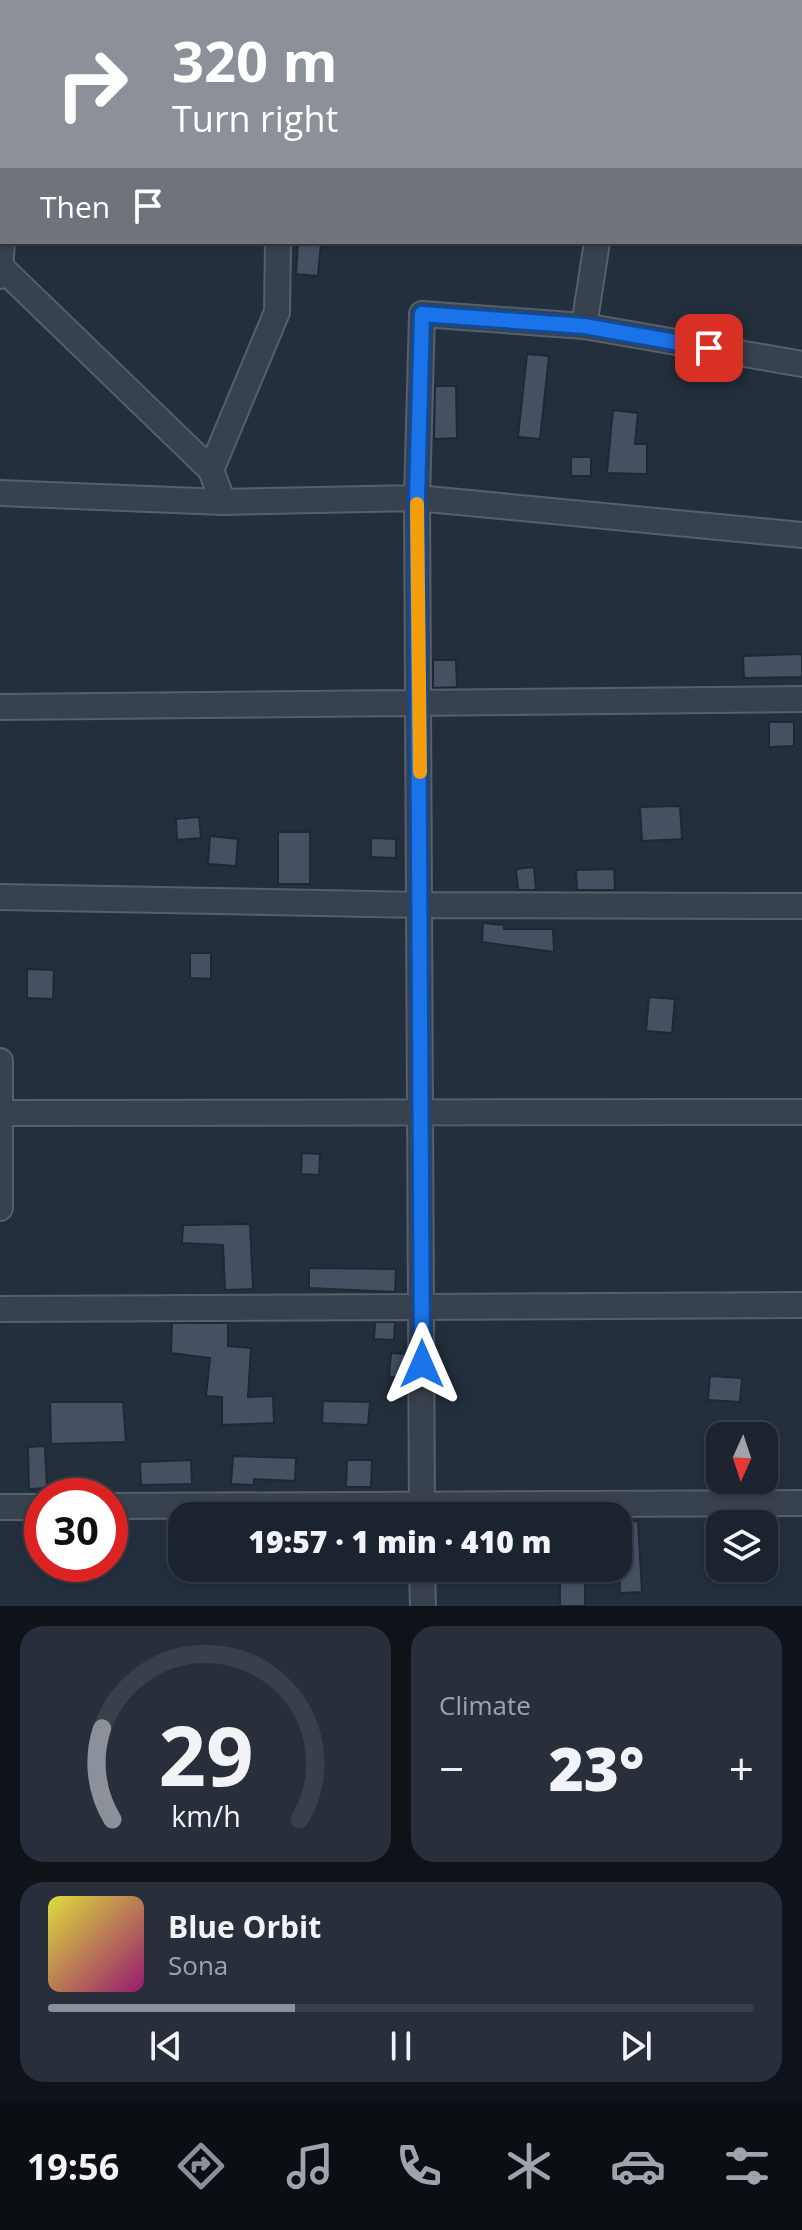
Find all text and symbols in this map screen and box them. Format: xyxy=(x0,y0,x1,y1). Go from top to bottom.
text: 320 m xyxy=(172,22,338,98)
icon: right xyxy=(40,32,144,136)
text: Turn right xyxy=(172,94,338,143)
icon: arrive xyxy=(126,184,170,228)
text: Then xyxy=(40,186,110,227)
pin xyxy=(675,314,743,382)
icon: arrive xyxy=(687,326,731,370)
position arrow xyxy=(380,1322,464,1406)
north arrow xyxy=(706,1422,778,1494)
map controls xyxy=(706,1422,778,1582)
speed limit sign: 30 xyxy=(24,1478,128,1582)
button: layers xyxy=(706,1510,778,1582)
text: 19:57 · 1 min · 410 m xyxy=(248,1521,552,1562)
text: Climate xyxy=(439,1687,531,1723)
text: 29 xyxy=(158,1697,253,1810)
text: 23° xyxy=(549,1727,644,1809)
text: − xyxy=(439,1738,464,1798)
text: + xyxy=(729,1738,754,1798)
text: km/h xyxy=(171,1796,240,1835)
text: Blue Orbit xyxy=(168,1906,321,1947)
text: Sona xyxy=(168,1947,228,1983)
icon: previous xyxy=(144,2024,188,2068)
icon: pause xyxy=(379,2024,423,2068)
icon: next xyxy=(614,2024,658,2068)
icon: directions xyxy=(173,2138,229,2194)
icon: music xyxy=(282,2138,338,2194)
icon: phone xyxy=(391,2138,447,2194)
icon: climate xyxy=(501,2138,557,2194)
icon: car xyxy=(610,2138,666,2194)
icon: filters xyxy=(719,2138,775,2194)
text: 19:56 xyxy=(27,2142,119,2191)

